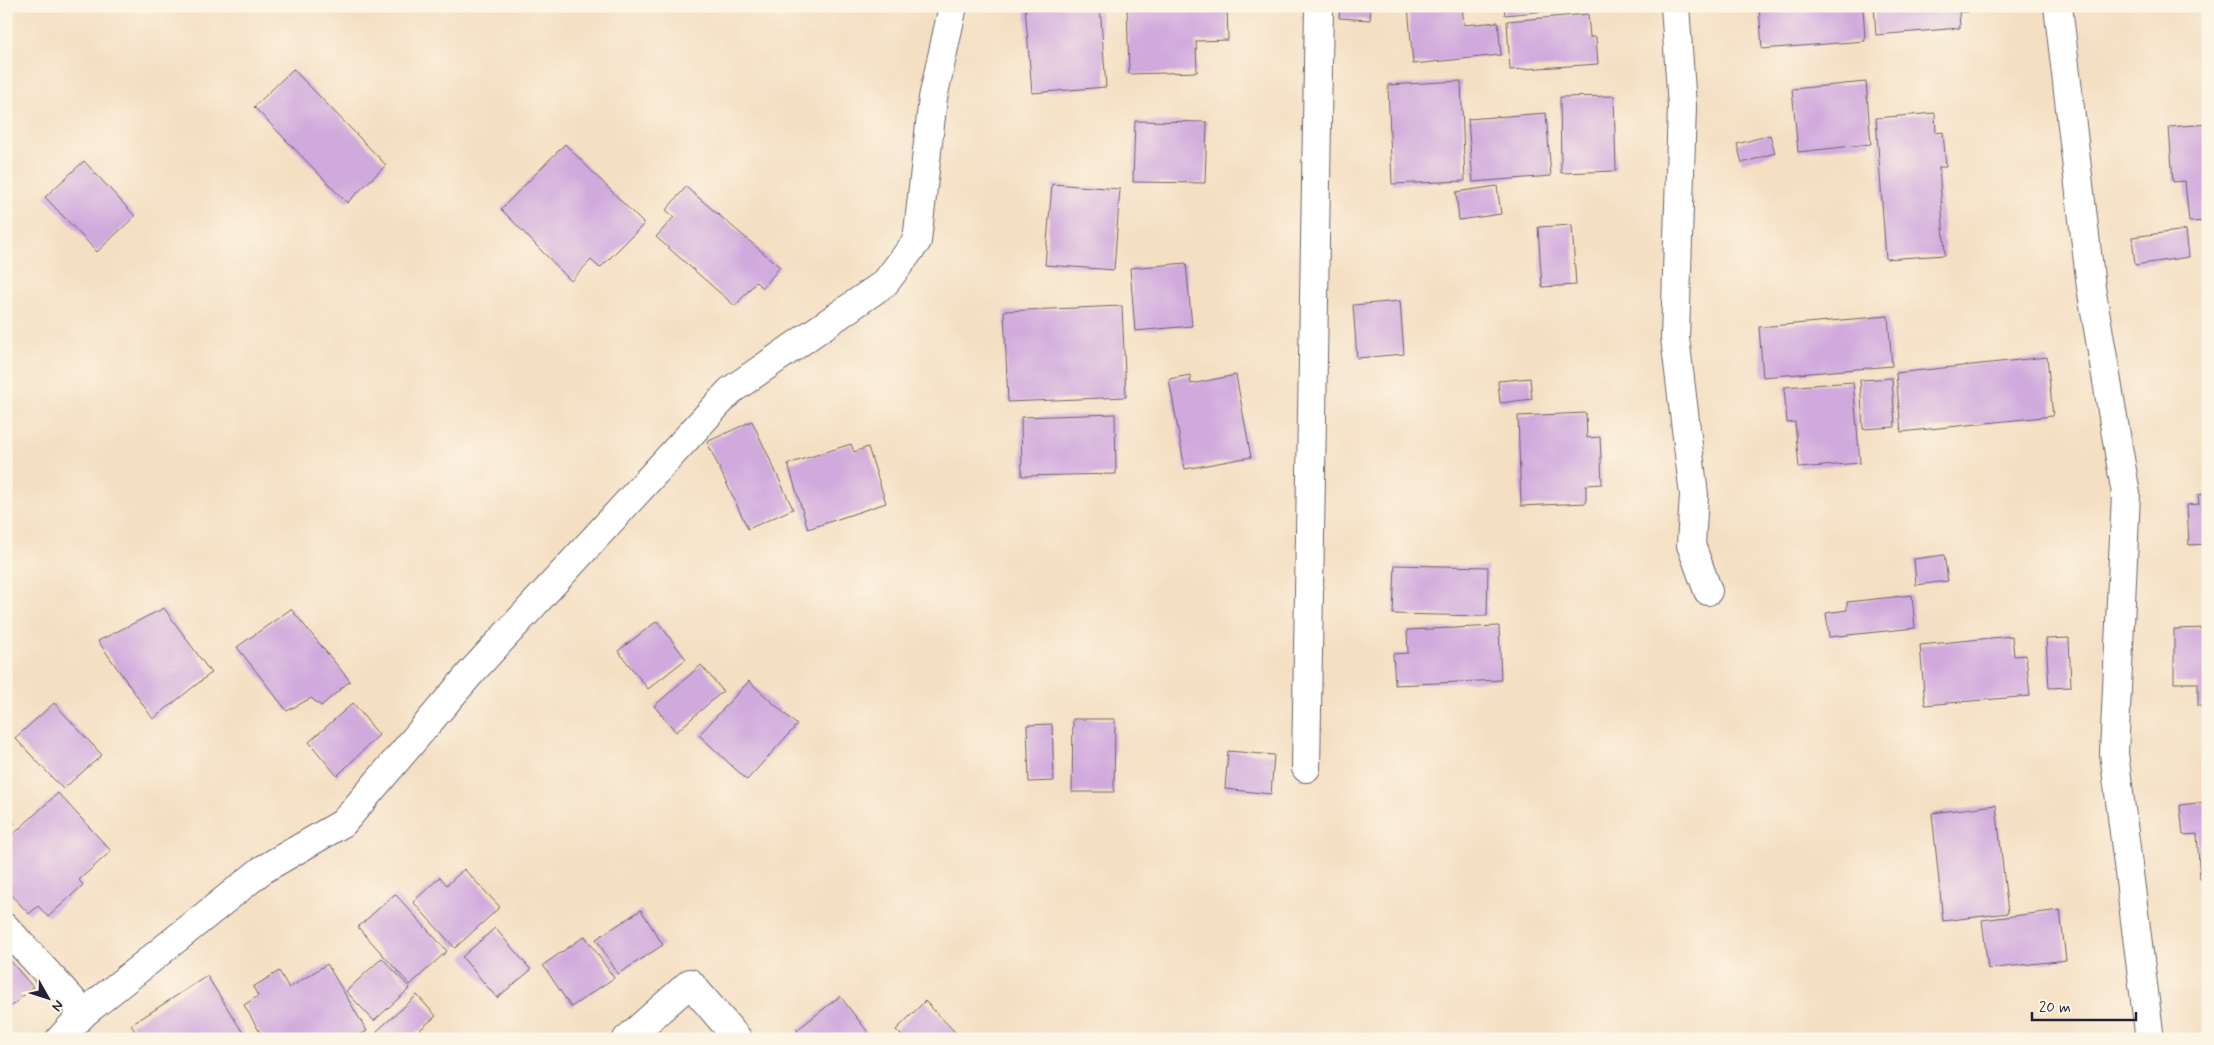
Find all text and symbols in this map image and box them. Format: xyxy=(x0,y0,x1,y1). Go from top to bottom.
north arrow xyxy=(22,972,72,1022)
scale bar xyxy=(2032,990,2135,1022)
text: N xyxy=(47,996,67,1015)
text: 20 m xyxy=(2039,998,2071,1018)

